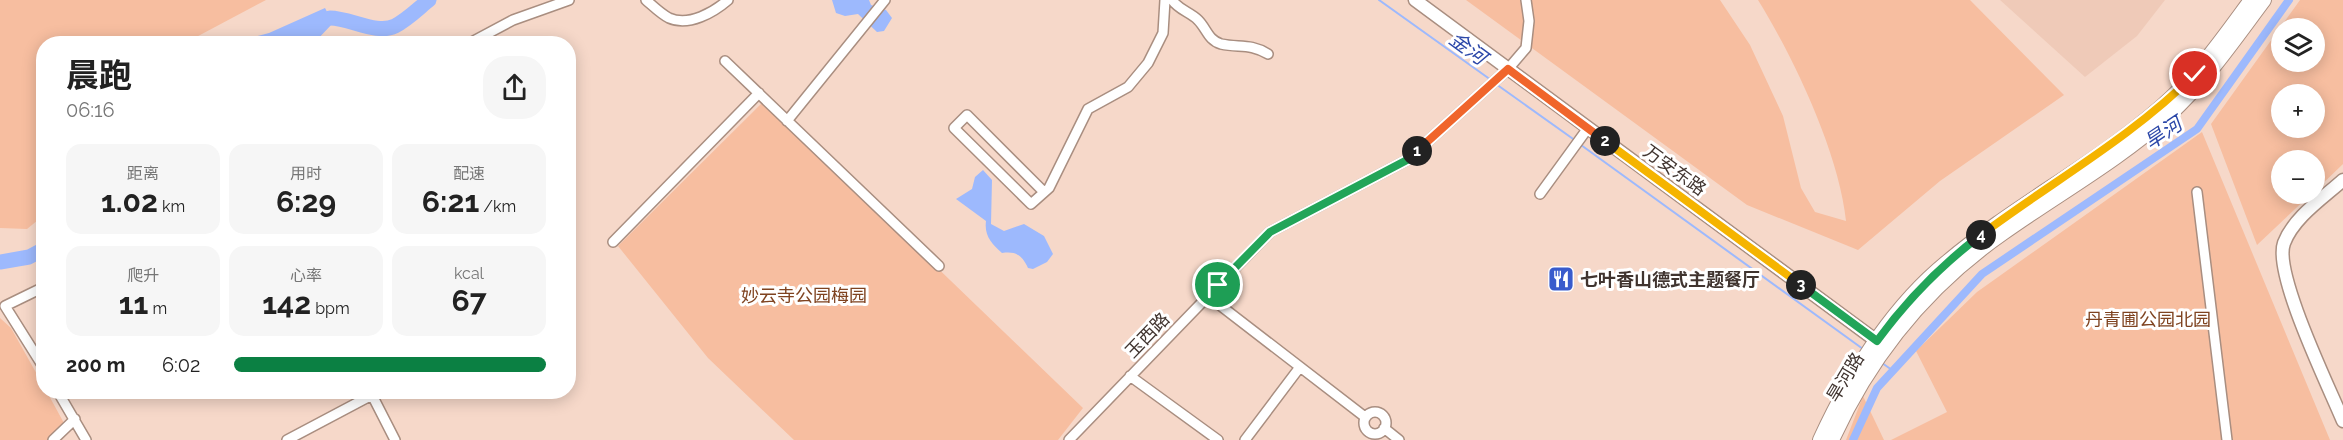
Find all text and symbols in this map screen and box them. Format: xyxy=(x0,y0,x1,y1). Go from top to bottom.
map controls xyxy=(2271,18,2325,204)
button: layers xyxy=(2271,18,2325,72)
water label: 金河 xyxy=(1445,27,1494,72)
pin xyxy=(2169,48,2220,99)
text: 晨跑 xyxy=(66,56,132,95)
button: share xyxy=(483,56,546,119)
icon: check xyxy=(2178,57,2211,90)
button: + xyxy=(2271,84,2325,138)
text: 06:16 xyxy=(66,98,115,122)
water label: 旱河 xyxy=(2140,110,2190,154)
pin: 2 xyxy=(1590,126,1620,156)
text: 2 xyxy=(1600,131,1610,150)
pin: 1 xyxy=(1402,136,1432,166)
street label: 万安东路 xyxy=(1640,140,1710,200)
text: 1 xyxy=(1413,141,1421,160)
button: − xyxy=(2271,150,2325,204)
text: 距离 xyxy=(127,164,159,183)
text: 用时 xyxy=(290,164,322,183)
text: 配速 xyxy=(453,164,485,183)
text: 1.02 xyxy=(101,184,158,219)
text: 6:29 xyxy=(276,184,336,219)
text: 6:21 xyxy=(422,184,479,219)
text: km xyxy=(158,197,185,216)
text: /km xyxy=(479,197,516,216)
pin: 4 xyxy=(1966,220,1996,250)
text: 4 xyxy=(1976,225,1986,244)
pin xyxy=(1192,259,1243,310)
text: kcal xyxy=(454,264,484,283)
restaurant icon: 七叶香山德式主题餐厅 xyxy=(1546,264,1576,294)
text: 爬升 xyxy=(127,266,159,285)
text: 心率 xyxy=(290,266,322,285)
icon: arrive xyxy=(1201,268,1234,301)
place label: 七叶香山德式主题餐厅 xyxy=(1580,269,1760,290)
pin: 3 xyxy=(1786,270,1816,300)
text: 3 xyxy=(1797,275,1805,294)
text: 67 xyxy=(451,283,487,318)
park label: 妙云寺公园梅园 xyxy=(741,285,867,306)
text: 11 xyxy=(119,286,148,321)
text: 142 xyxy=(262,286,311,321)
text: m xyxy=(148,299,167,318)
text: bpm xyxy=(311,299,350,318)
street label: 玉西路 xyxy=(1121,308,1173,362)
park label: 丹青圃公园北园 xyxy=(2085,309,2211,330)
street label: 旱河路 xyxy=(1822,348,1868,406)
text: 200 m xyxy=(66,353,125,377)
text: 6:02 xyxy=(162,353,200,377)

